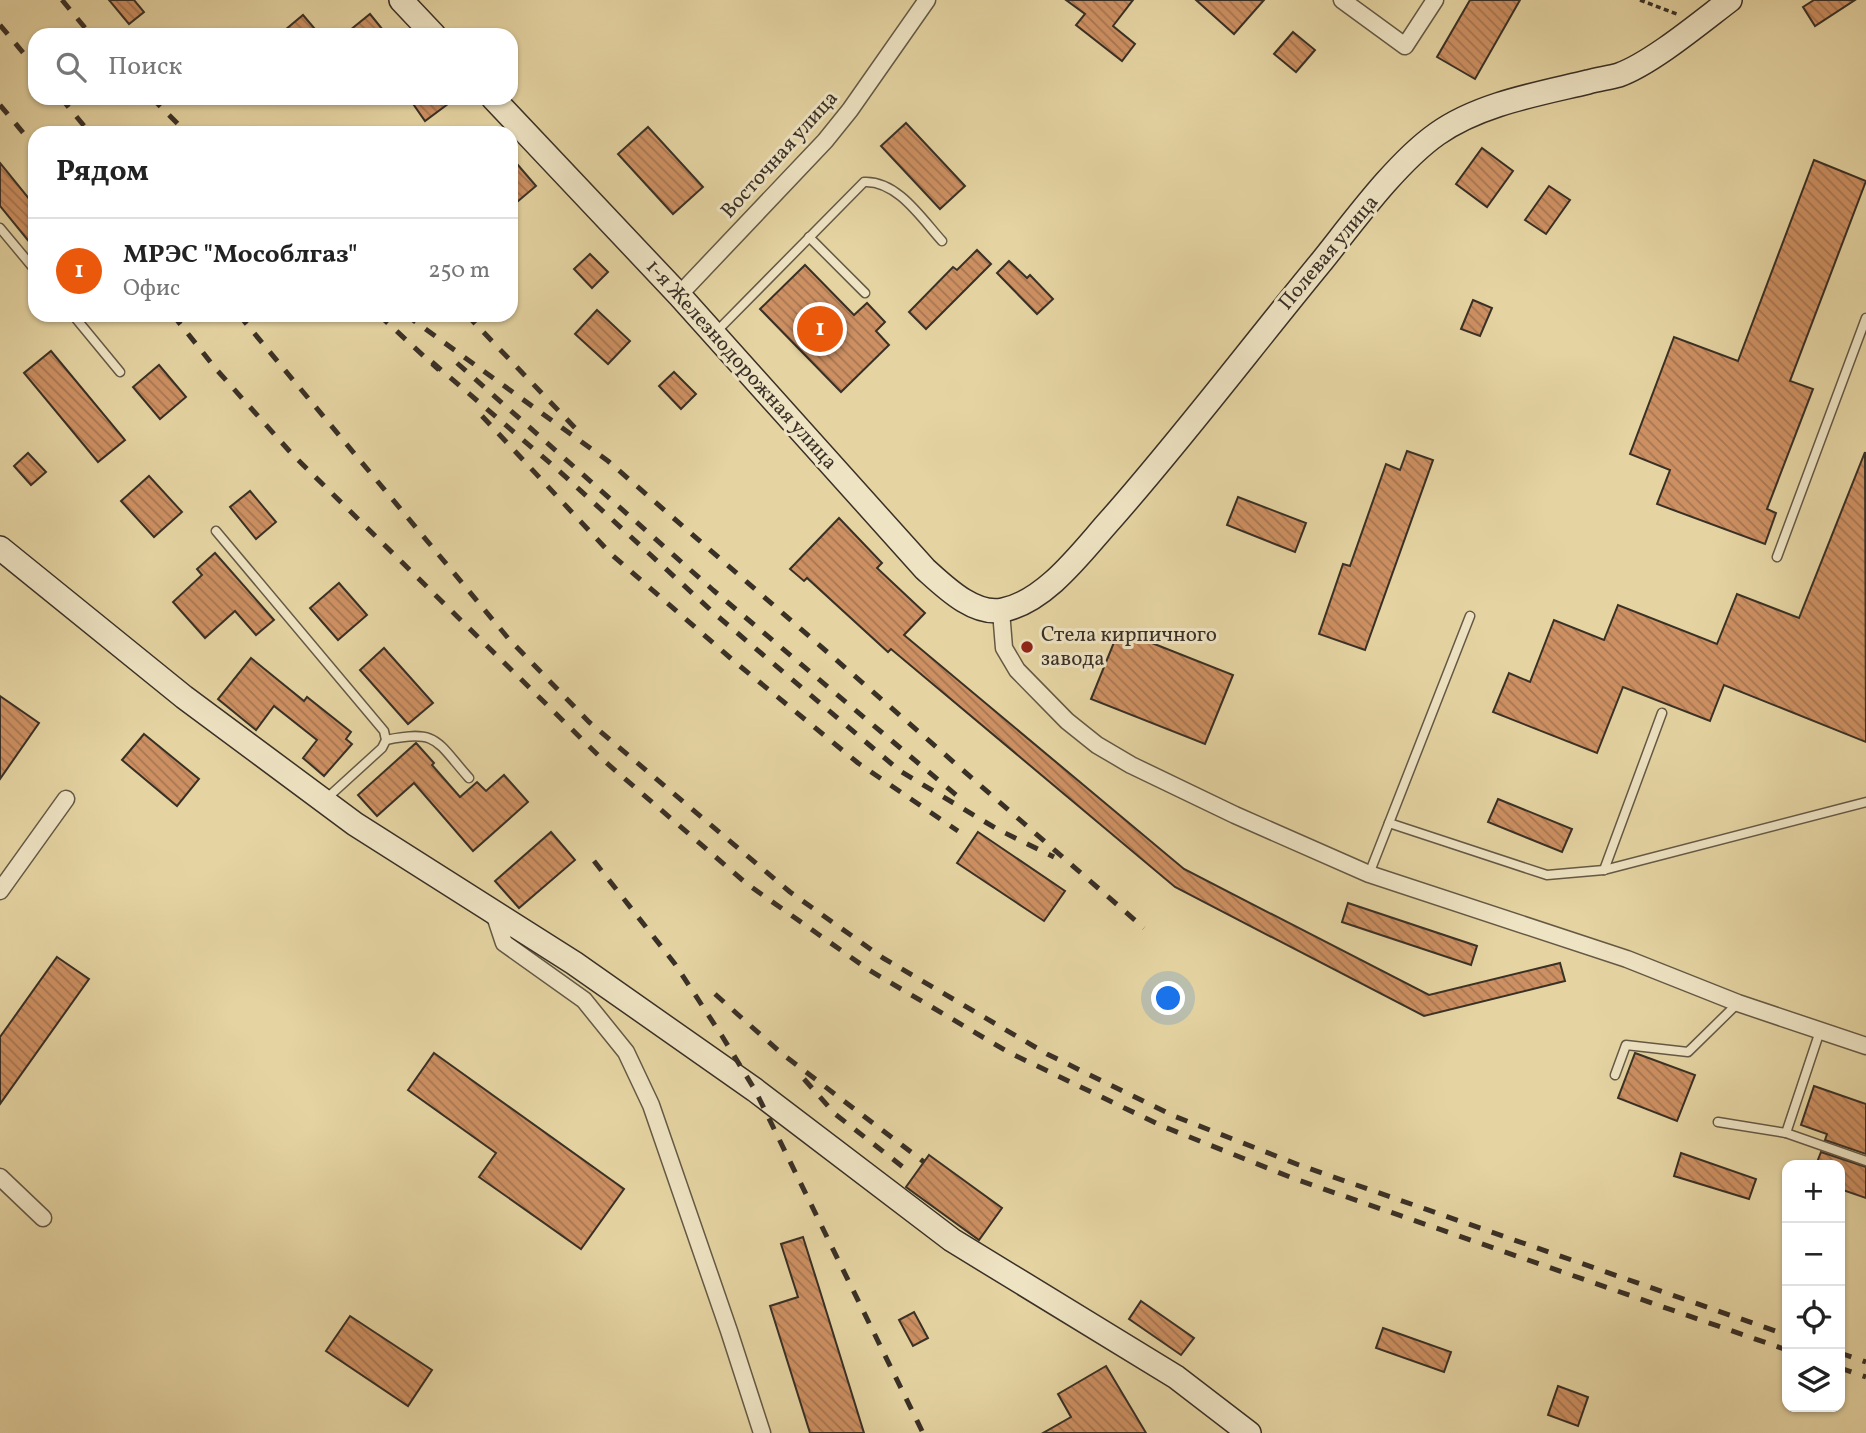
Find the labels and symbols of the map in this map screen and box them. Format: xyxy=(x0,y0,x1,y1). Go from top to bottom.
street label: Восточная улица xyxy=(715,85,845,225)
street label: Полевая улица xyxy=(1272,189,1386,317)
street label: 1-я Железнодорожная улица xyxy=(640,254,842,476)
pin: 1 xyxy=(797,303,843,355)
place label: Стела кирпичного завода xyxy=(1041,621,1217,674)
marker: Стела кирпичного завода xyxy=(1019,639,1035,655)
your location xyxy=(1151,981,1185,1015)

